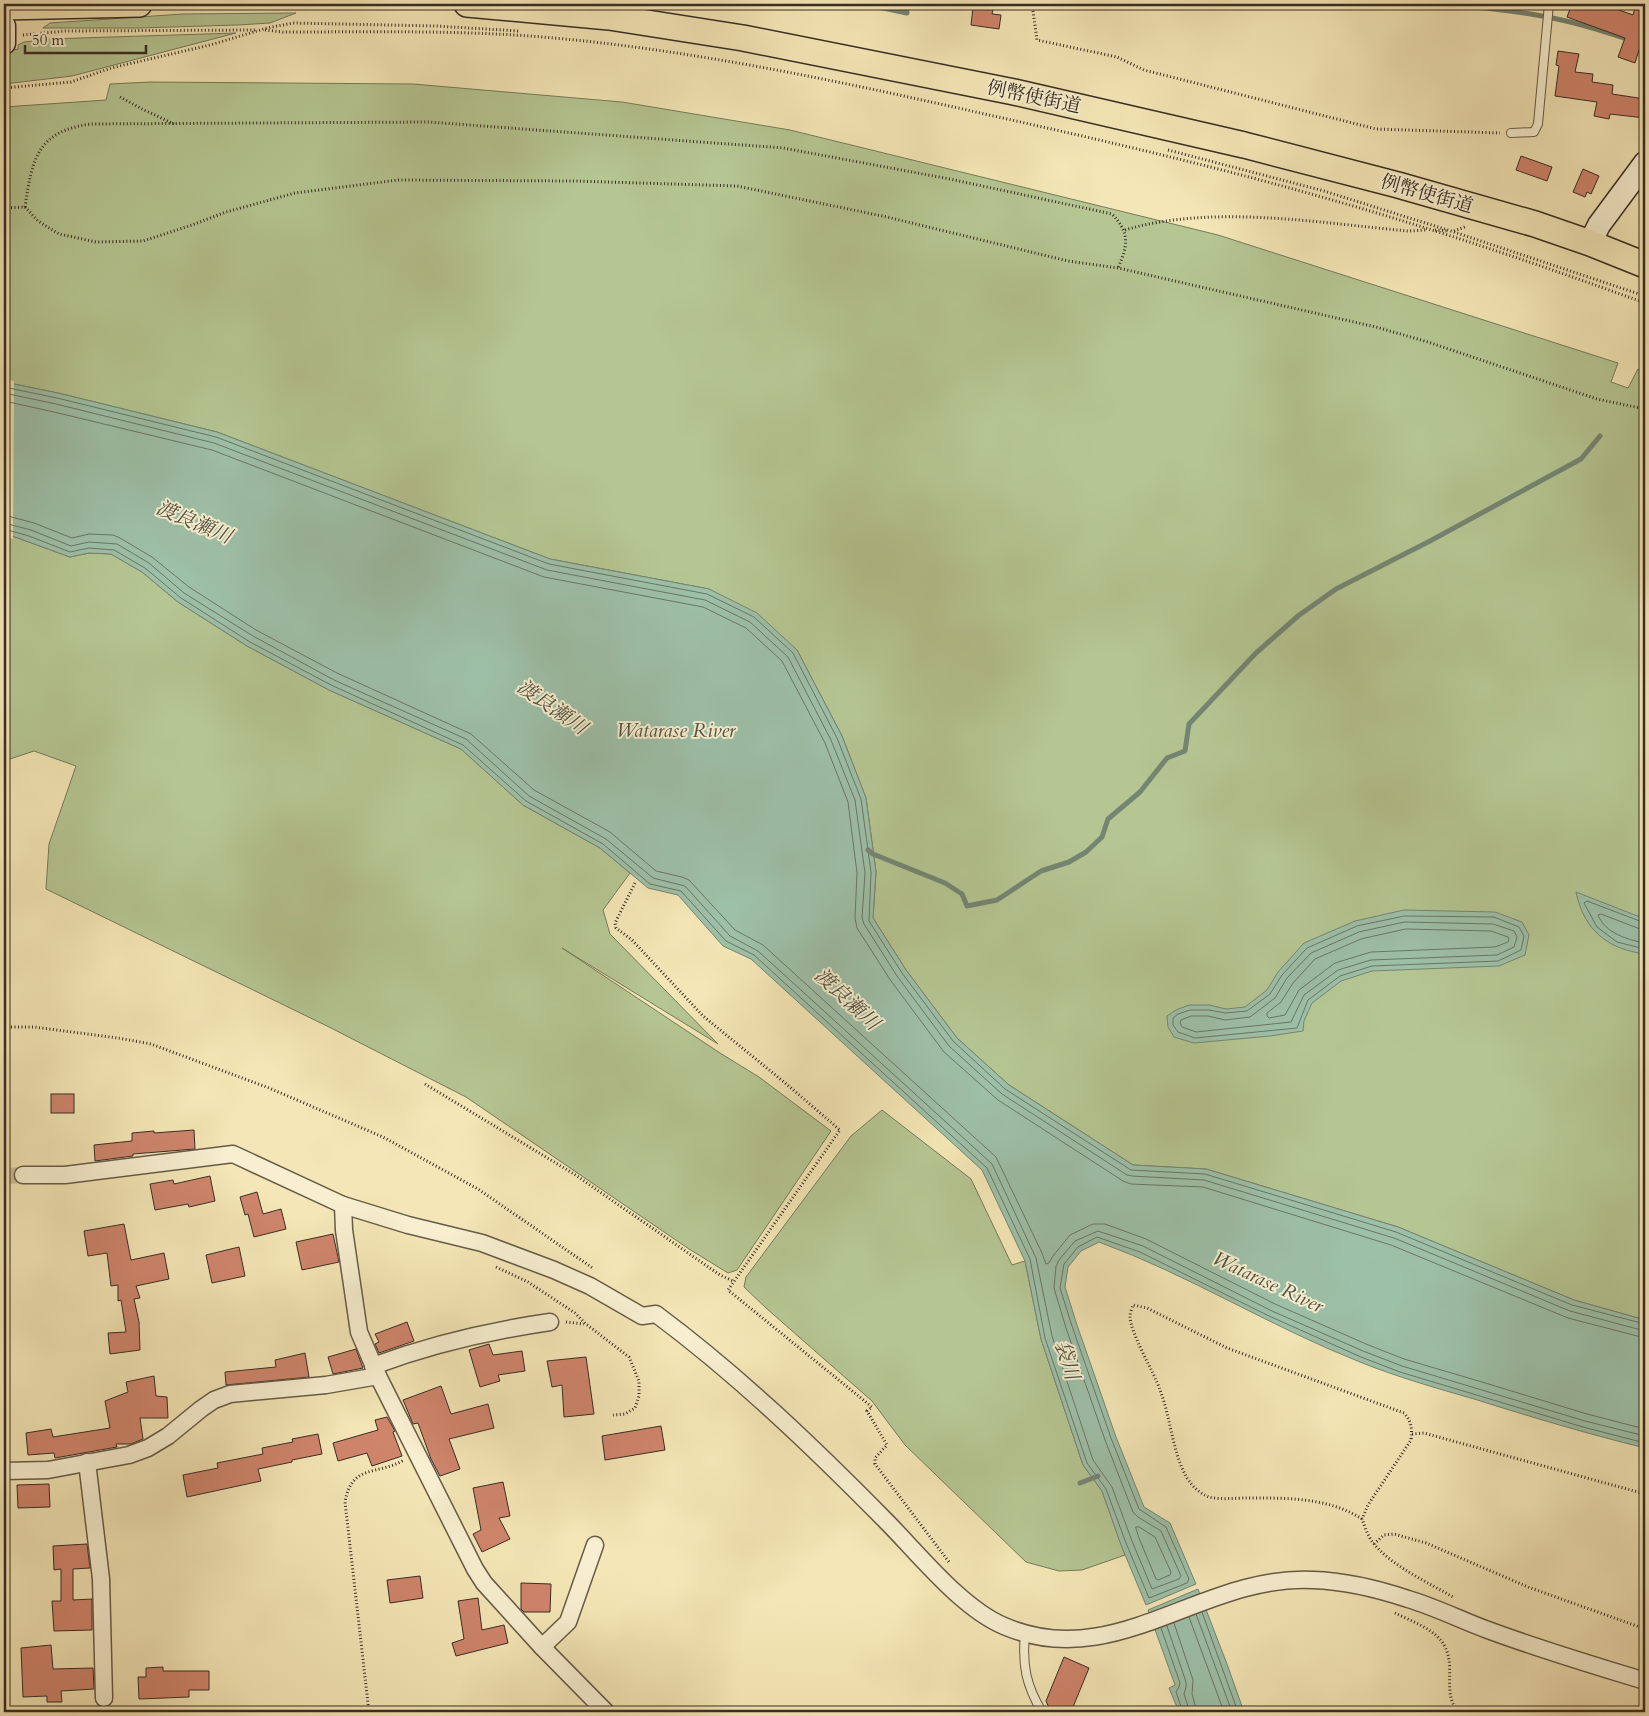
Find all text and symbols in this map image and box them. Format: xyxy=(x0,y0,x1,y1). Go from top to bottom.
scale bar xyxy=(25,22,146,54)
text: 50 m xyxy=(32,30,64,50)
street label: 例幣使街道 xyxy=(985,74,1083,120)
street label: 例幣使街道 xyxy=(1378,168,1476,220)
water label: 渡良瀬川 xyxy=(152,494,238,551)
water label: 渡良瀬川 xyxy=(511,673,594,742)
water label: Watarase River xyxy=(616,717,737,744)
water label: 渡良瀬川 xyxy=(809,962,887,1038)
water label: Watarase River xyxy=(1208,1245,1329,1320)
water label: 袋川 xyxy=(1048,1337,1087,1385)

